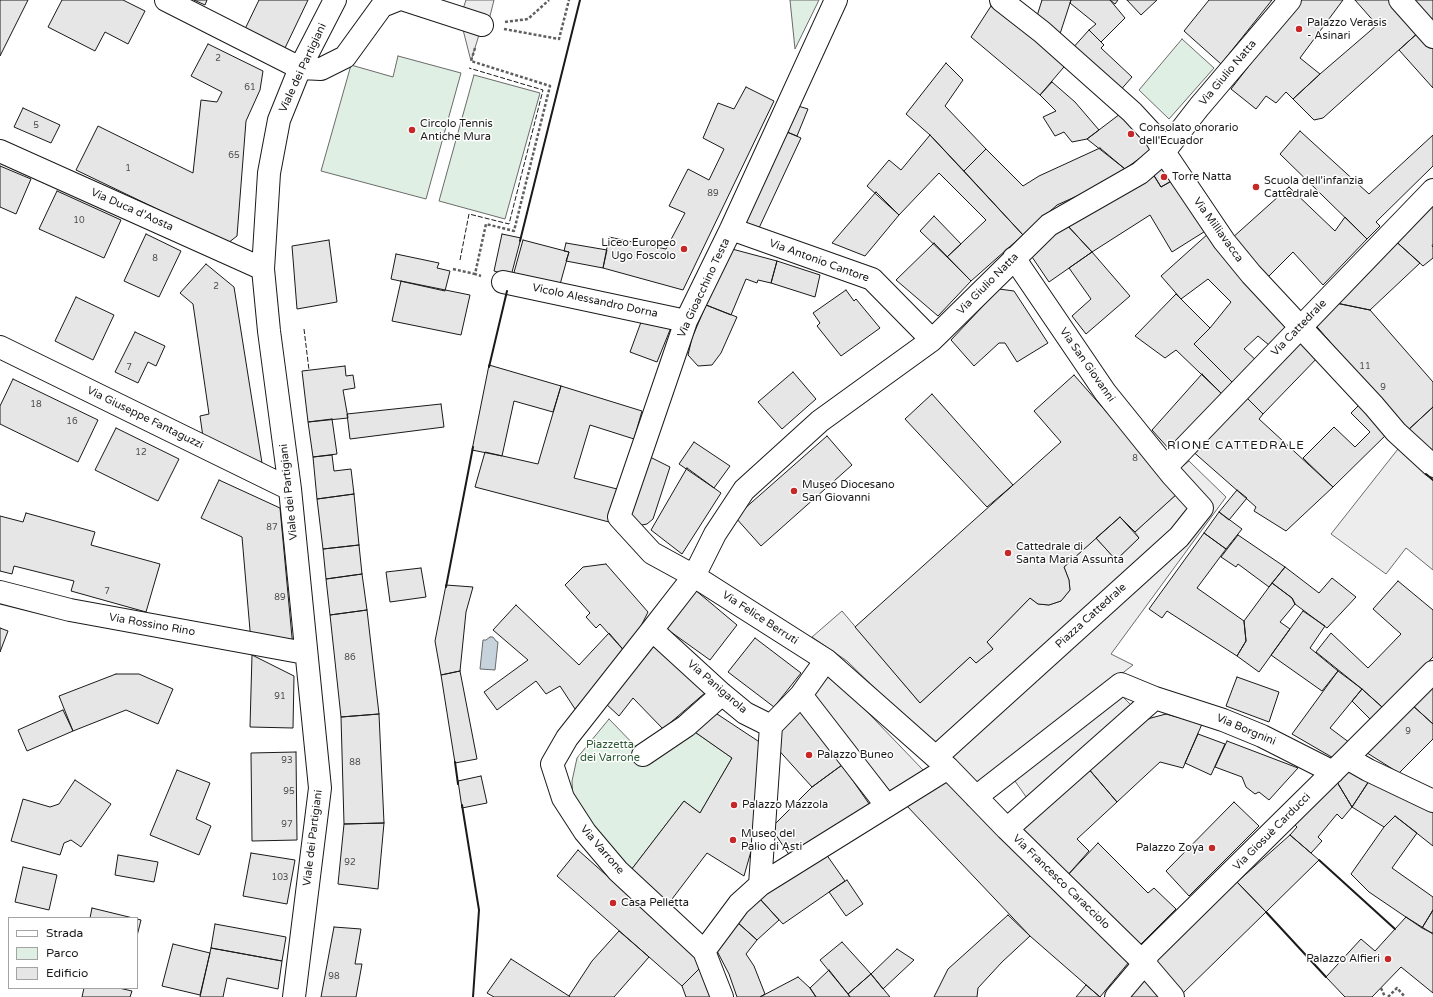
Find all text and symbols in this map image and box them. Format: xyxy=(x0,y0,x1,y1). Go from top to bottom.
place label: Palazzo Verasis - Asinari xyxy=(1307,16,1387,42)
street label: Viale dei Partigiani xyxy=(277,21,329,115)
marker: Palazzo Verasis - Asinari xyxy=(1294,24,1304,34)
street label: Via Giulio Natta xyxy=(1197,38,1259,108)
house number: 2 xyxy=(215,54,221,64)
house number: 61 xyxy=(244,83,256,93)
place label: Circolo Tennis Antiche Mura xyxy=(420,117,493,143)
house number: 5 xyxy=(33,121,39,131)
place label: Consolato onorario dell'Ecuador xyxy=(1139,121,1238,147)
marker: Circolo Tennis Antiche Mura xyxy=(407,125,417,135)
marker: Consolato onorario dell'Ecuador xyxy=(1126,129,1136,139)
house number: 65 xyxy=(228,151,240,161)
house number: 1 xyxy=(125,164,131,174)
place label: Torre Natta xyxy=(1172,170,1231,184)
marker: Torre Natta xyxy=(1159,172,1169,182)
place label: Scuola dell'infanzia Cattedrale xyxy=(1264,174,1363,200)
marker: Scuola dell'infanzia Cattedrale xyxy=(1251,182,1261,192)
street label: Via Duca d'Aosta xyxy=(89,186,175,234)
house number: 89 xyxy=(707,189,719,199)
street label: Via Milliavacca xyxy=(1190,195,1246,265)
house number: 10 xyxy=(73,216,85,226)
place label: Liceo Europeo Ugo Foscolo xyxy=(601,236,676,262)
street label: Via Gioacchino Testa xyxy=(675,236,733,340)
street label: Via Antonio Cantore xyxy=(767,237,871,285)
marker: Liceo Europeo Ugo Foscolo xyxy=(679,244,689,254)
street label: Via Giulio Natta xyxy=(954,250,1022,318)
house number: 8 xyxy=(152,254,158,264)
street label: Vicolo Alessandro Dorna xyxy=(531,281,659,321)
house number: 2 xyxy=(213,282,219,292)
street label: Via Cattedrale xyxy=(1269,297,1329,359)
street label: Via San Giovanni xyxy=(1056,325,1118,405)
house number: 11 xyxy=(1359,362,1371,372)
house number: 7 xyxy=(126,363,132,373)
house number: 9 xyxy=(1380,383,1386,393)
street label: Via Giuseppe Fantaguzzi xyxy=(85,384,205,452)
house number: 18 xyxy=(30,400,42,410)
house number: 16 xyxy=(66,417,78,427)
district label: RIONE CATTEDRALE xyxy=(1167,439,1305,453)
street label: Viale dei Partigiani xyxy=(277,443,301,541)
house number: 12 xyxy=(135,448,147,458)
house number: 8 xyxy=(1132,454,1138,464)
place label: Museo Diocesano San Giovanni xyxy=(802,478,895,504)
marker: Museo Diocesano San Giovanni xyxy=(789,486,799,496)
house number: 87 xyxy=(266,523,278,533)
place label: Cattedrale di Santa Maria Assunta xyxy=(1016,540,1124,566)
marker: Cattedrale di Santa Maria Assunta xyxy=(1003,548,1013,558)
street label: Piazza Cattedrale xyxy=(1053,581,1129,651)
house number: 7 xyxy=(104,587,110,597)
street label: Via Felice Berruti xyxy=(719,588,801,648)
house number: 89 xyxy=(274,593,286,603)
street label: Via Rossino Rino xyxy=(108,611,196,639)
house number: 86 xyxy=(344,653,356,663)
street label: Via Panigarola xyxy=(684,657,750,717)
house number: 91 xyxy=(274,692,286,702)
street label: Via Borgnini xyxy=(1214,712,1278,748)
house number: 9 xyxy=(1405,727,1411,737)
park label: Piazzetta dei Varrone xyxy=(580,738,640,764)
place label: Palazzo Buneo xyxy=(817,748,894,762)
marker: Palazzo Buneo xyxy=(804,750,814,760)
house number: 93 xyxy=(281,756,293,766)
house number: 88 xyxy=(349,758,361,768)
house number: 95 xyxy=(283,787,295,797)
street label: Viale dei Partigiani xyxy=(301,789,325,887)
street label: Via Giosuè Carducci xyxy=(1231,791,1313,873)
place label: Palazzo Mazzola xyxy=(742,798,828,812)
marker: Palazzo Mazzola xyxy=(729,800,739,810)
house number: 97 xyxy=(281,820,293,830)
street label: Via Varrone xyxy=(577,823,627,877)
place label: Museo del Palio di Asti xyxy=(741,827,802,853)
street label: Via Francesco Caracciolo xyxy=(1010,832,1112,932)
marker: Museo del Palio di Asti xyxy=(728,835,738,845)
place label: Palazzo Zoya xyxy=(1136,841,1204,855)
marker: Palazzo Zoya xyxy=(1207,843,1217,853)
house number: 92 xyxy=(344,858,356,868)
house number: 103 xyxy=(272,873,288,883)
place label: Casa Pelletta xyxy=(621,896,689,910)
marker: Casa Pelletta xyxy=(608,898,618,908)
legend xyxy=(8,917,138,989)
text: Strada xyxy=(46,926,83,940)
text: Parco xyxy=(46,946,79,960)
place label: Palazzo Alfieri xyxy=(1306,952,1380,966)
marker: Palazzo Alfieri xyxy=(1383,954,1393,964)
text: Edificio xyxy=(46,966,88,980)
house number: 98 xyxy=(328,972,340,982)

